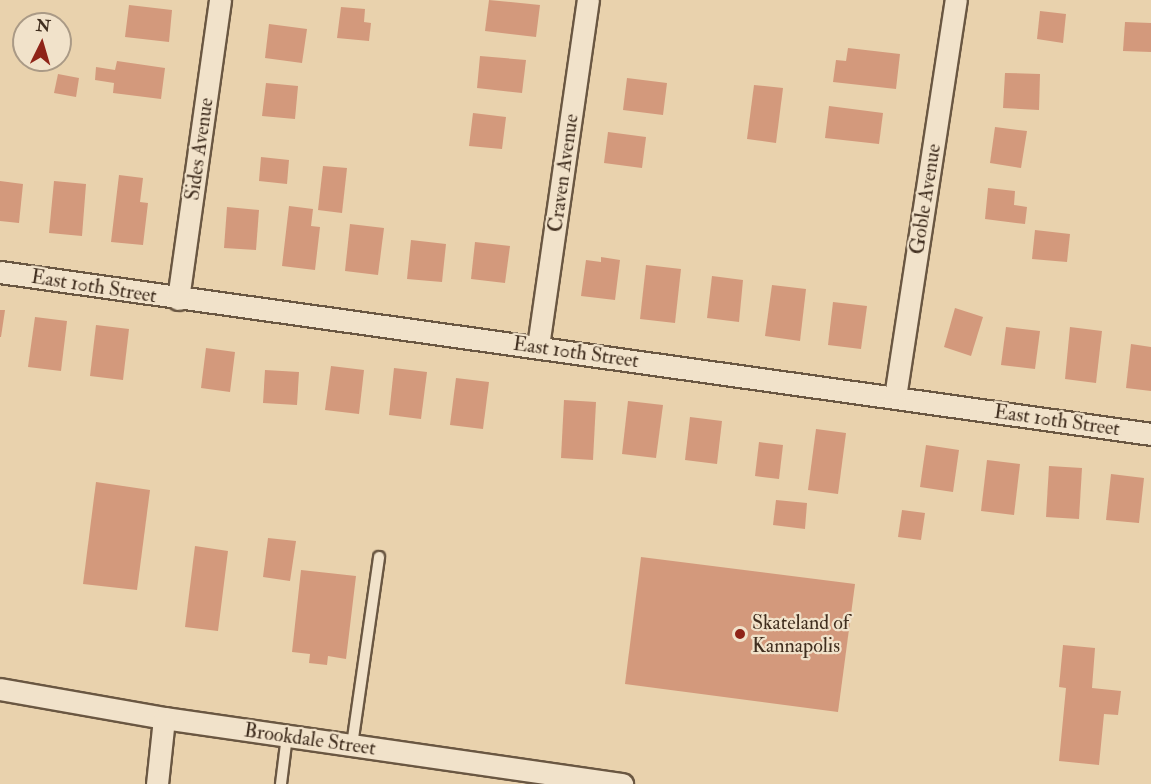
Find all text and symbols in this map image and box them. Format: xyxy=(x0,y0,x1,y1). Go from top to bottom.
north arrow xyxy=(12,12,72,72)
text: N xyxy=(35,15,51,37)
street label: Sides Avenue xyxy=(180,96,218,202)
street label: Craven Avenue xyxy=(543,112,583,234)
street label: Goble Avenue xyxy=(904,142,946,256)
street label: East 10th Street xyxy=(29,264,159,308)
street label: East 10th Street xyxy=(512,331,640,373)
street label: East 10th Street xyxy=(993,399,1121,441)
place label: Skateland of Kannapolis xyxy=(752,610,849,657)
marker: Skateland of Kannapolis xyxy=(733,627,747,641)
street label: Brookdale Street xyxy=(243,718,377,760)

